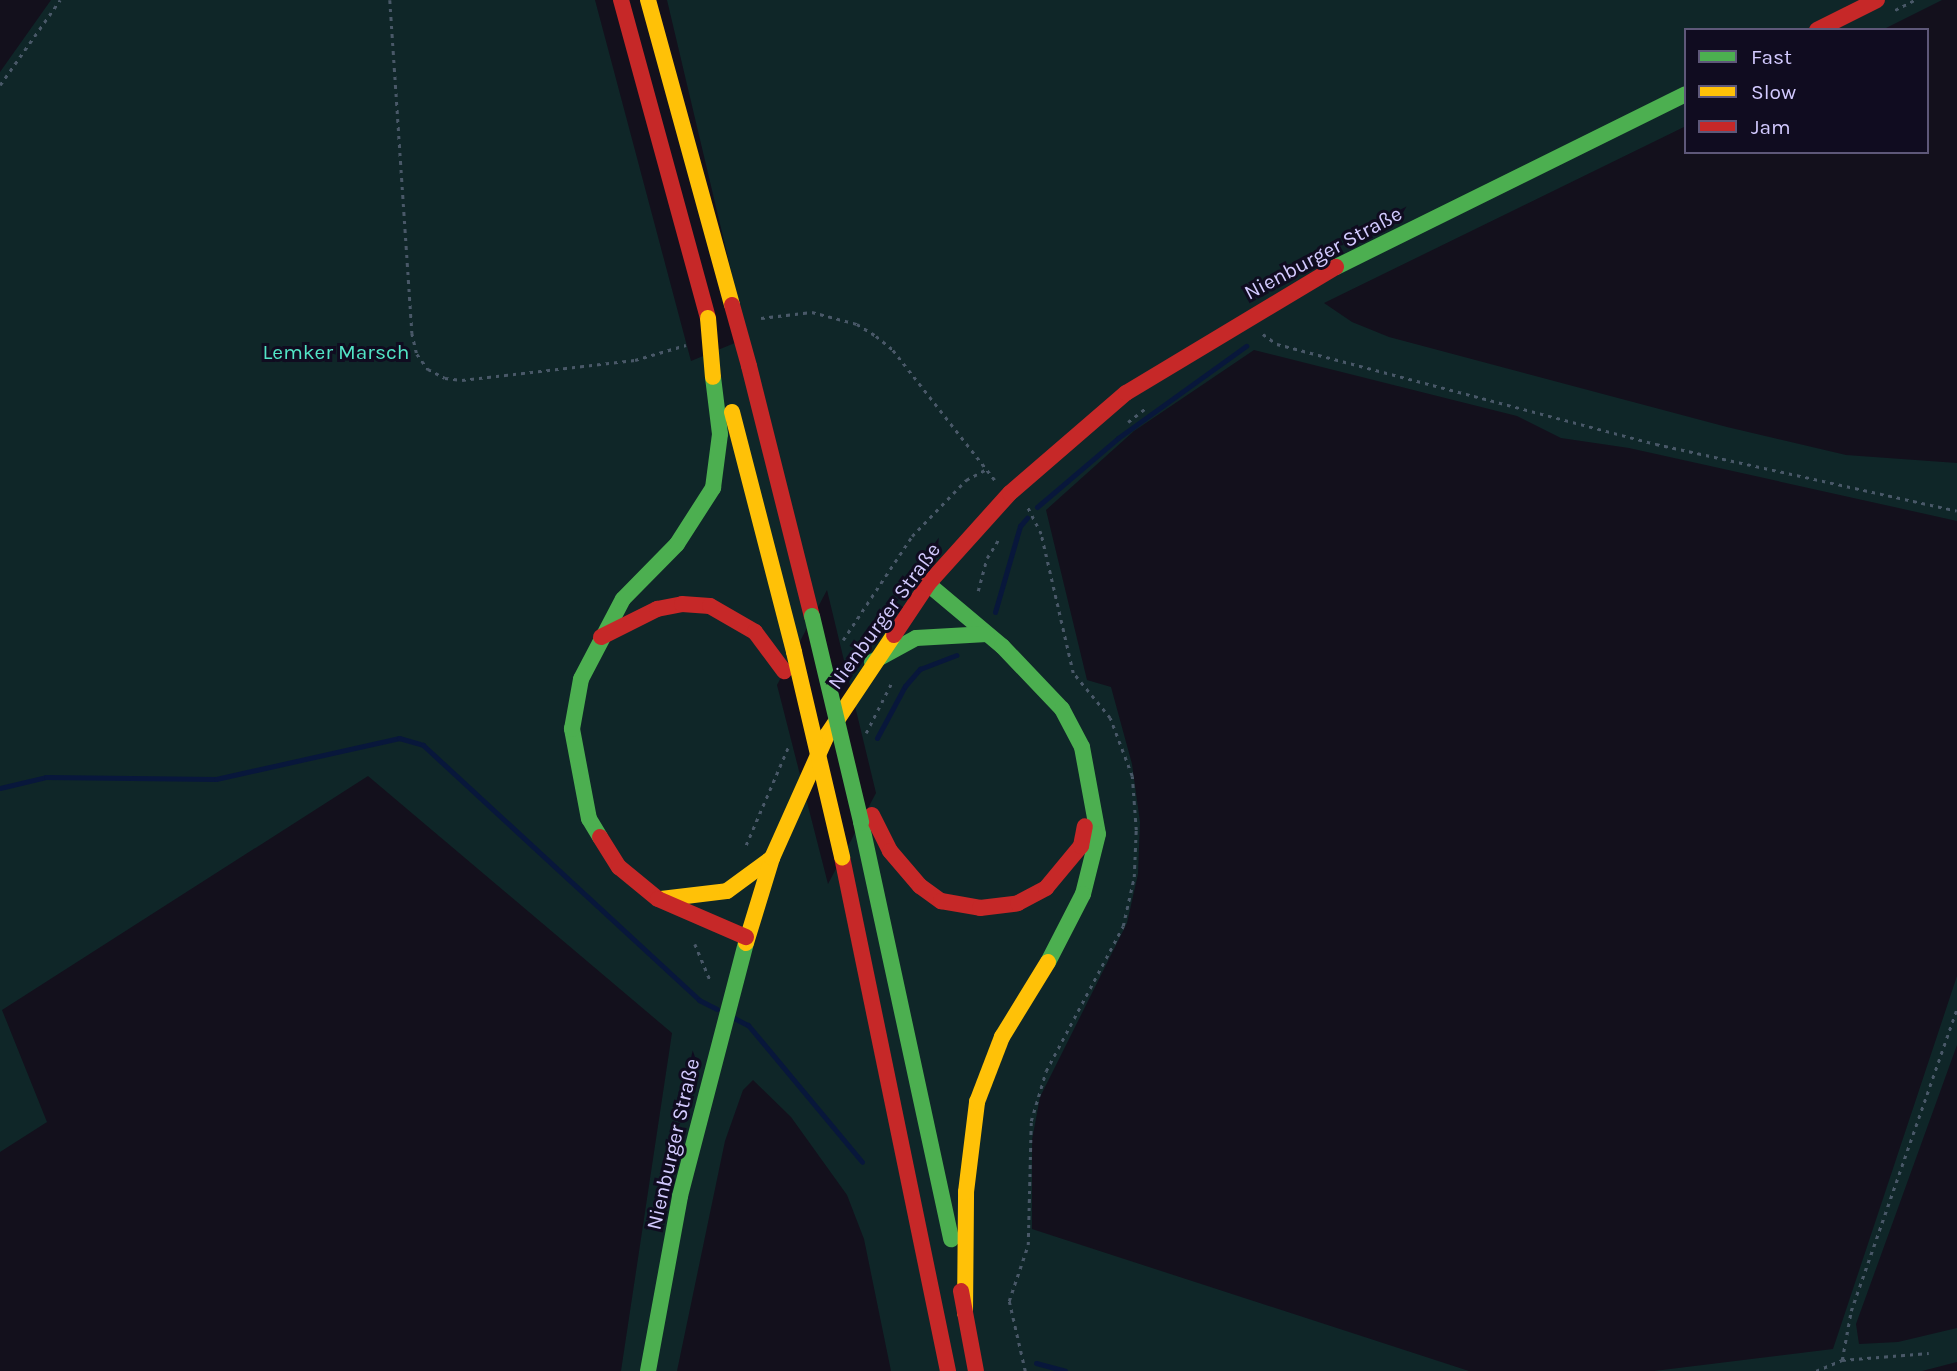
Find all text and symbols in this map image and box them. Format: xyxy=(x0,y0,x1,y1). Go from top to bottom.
legend xyxy=(1684,28,1929,154)
text: Fast xyxy=(1751,45,1792,69)
text: Slow xyxy=(1751,80,1796,104)
text: Jam xyxy=(1751,115,1791,139)
street label: Nienburger Straße xyxy=(1240,201,1406,305)
park label: Lemker Marsch xyxy=(263,339,409,365)
street label: Nienburger Straße xyxy=(822,538,946,694)
street label: Nienburger Straße xyxy=(641,1056,705,1232)

